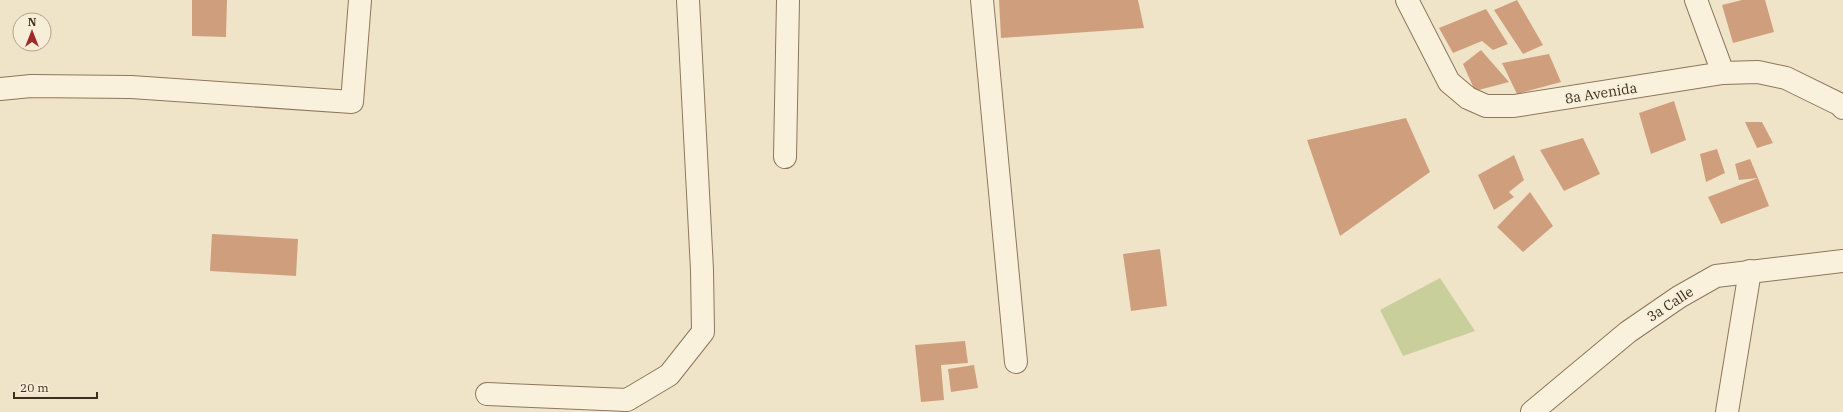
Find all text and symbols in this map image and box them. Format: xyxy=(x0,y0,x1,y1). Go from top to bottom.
north arrow xyxy=(12,12,52,52)
text: N xyxy=(28,15,37,29)
street label: 8a Avenida xyxy=(1564,78,1639,108)
street label: 3a Calle xyxy=(1643,282,1697,326)
scale bar xyxy=(14,374,97,400)
text: 20 m xyxy=(20,380,49,395)

